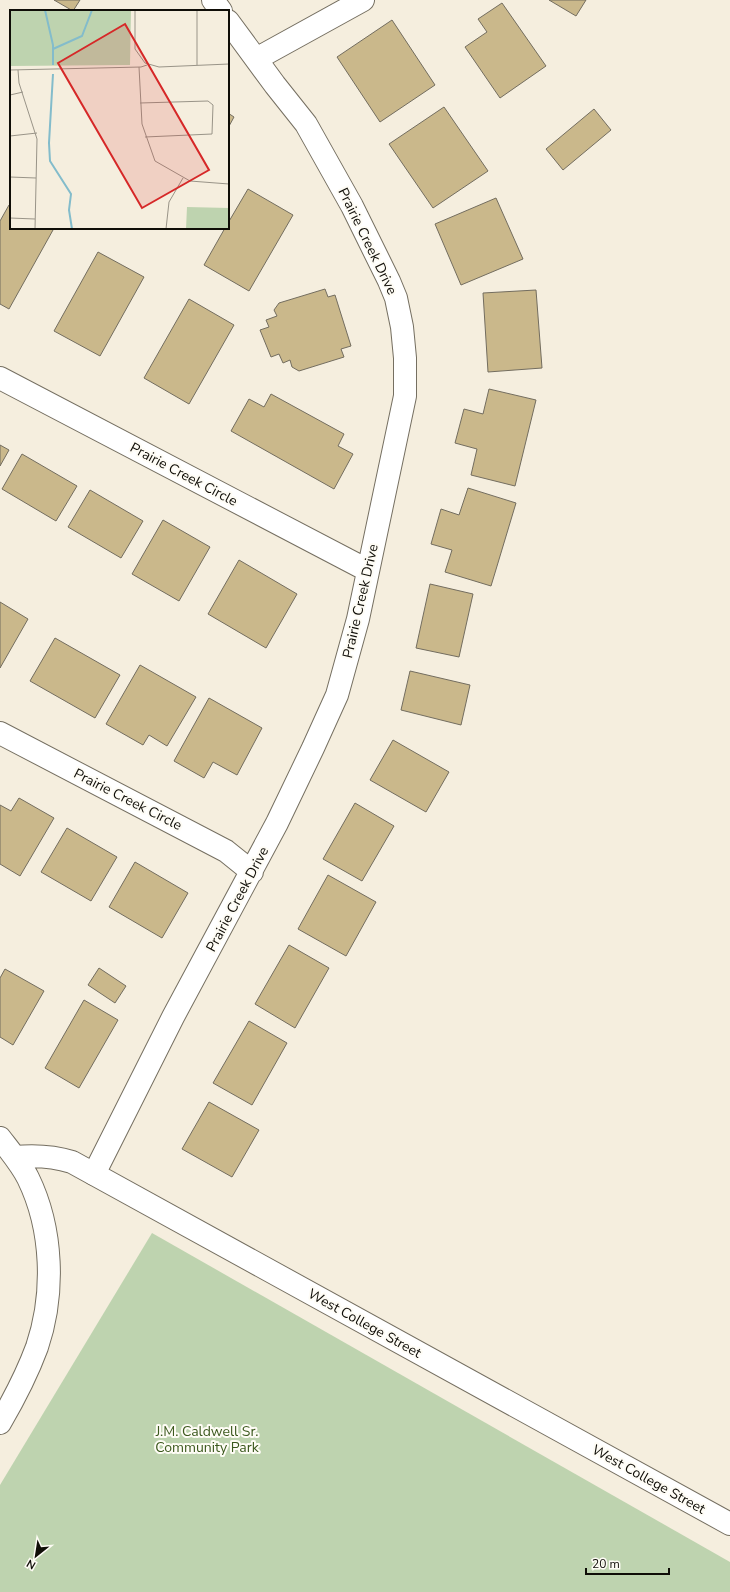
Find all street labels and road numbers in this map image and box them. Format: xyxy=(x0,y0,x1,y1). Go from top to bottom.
street label: Prairie Creek Drive xyxy=(333,185,402,298)
street label: Prairie Creek Circle xyxy=(127,438,241,511)
street label: Prairie Creek Drive xyxy=(338,542,383,660)
street label: Prairie Creek Circle xyxy=(70,764,185,835)
street label: Prairie Creek Drive xyxy=(202,843,273,955)
street label: West College Street xyxy=(305,1284,425,1363)
street label: West College Street xyxy=(589,1440,709,1519)

